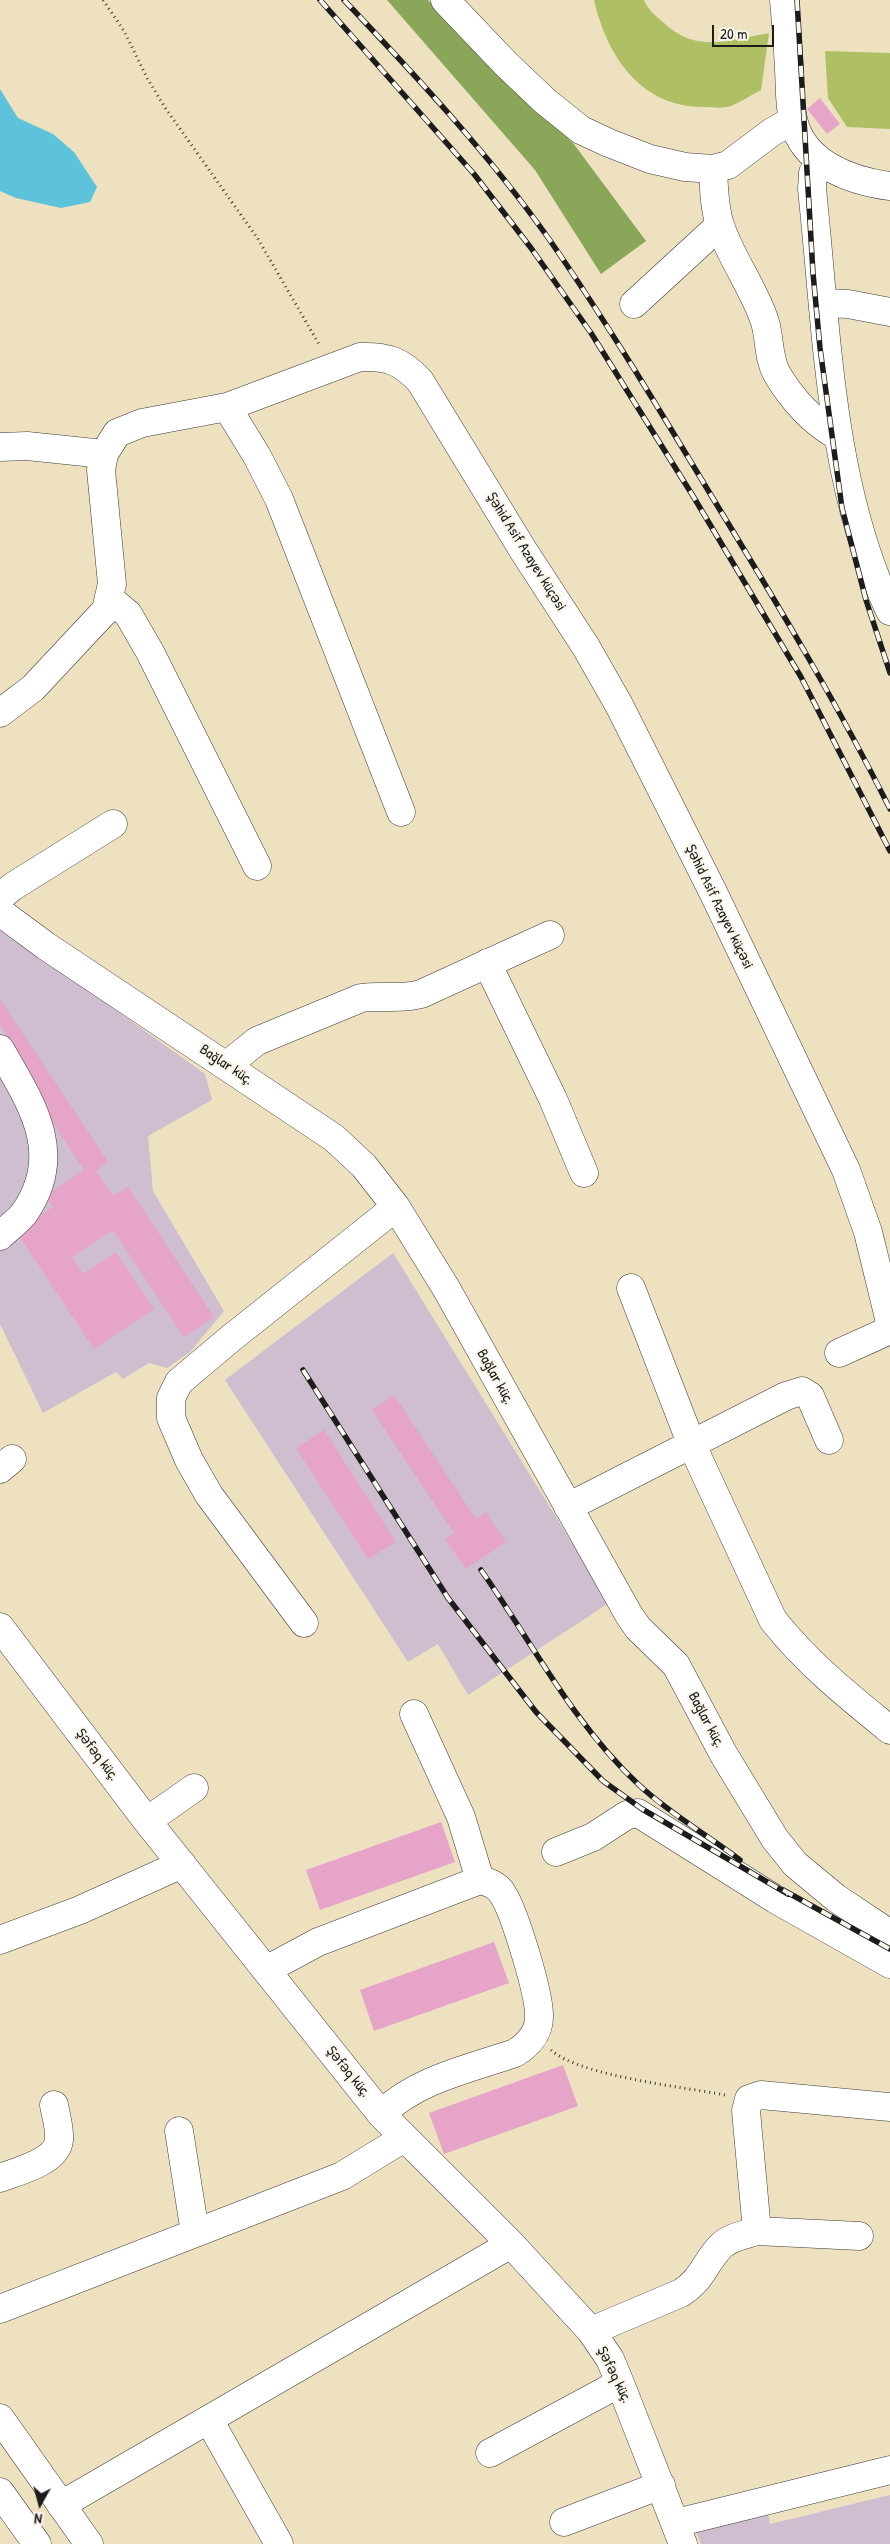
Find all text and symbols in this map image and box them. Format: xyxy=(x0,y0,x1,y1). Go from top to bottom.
scale bar xyxy=(715,15,778,47)
text: 20 m xyxy=(720,23,747,44)
street label: Şəhid Asif Azayev küçəsi xyxy=(482,489,570,615)
street label: Şəhid Asif Azayev küçəsi xyxy=(681,842,757,972)
street label: Bağlar küç. xyxy=(196,1041,256,1089)
street label: Bağlar küç. xyxy=(472,1346,518,1408)
street label: Bağlar küç. xyxy=(684,1689,728,1751)
street label: Şəfəq küç. xyxy=(72,1725,122,1785)
street label: Şəfəq küç. xyxy=(322,2043,374,2101)
street label: Şəfəq küç. xyxy=(593,2344,635,2406)
north arrow xyxy=(15,2479,65,2529)
text: N xyxy=(33,2510,43,2529)

